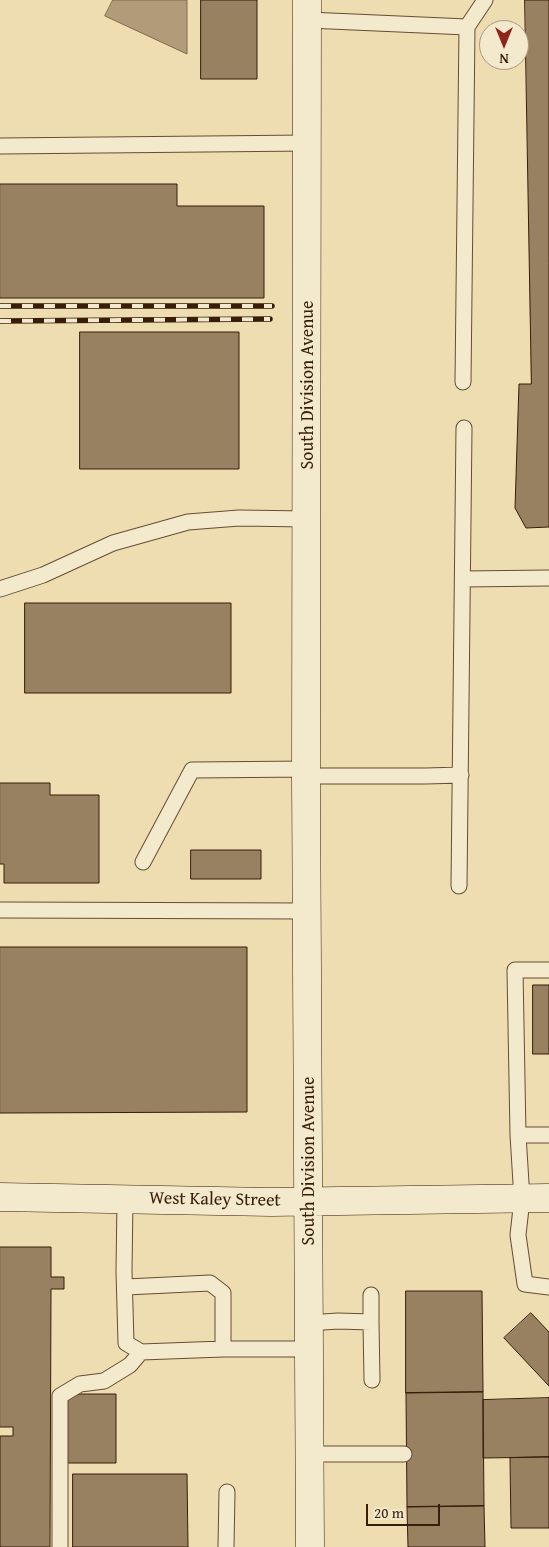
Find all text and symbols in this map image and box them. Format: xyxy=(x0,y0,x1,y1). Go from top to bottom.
north arrow xyxy=(479,20,529,70)
text: N xyxy=(499,49,509,69)
street label: South Division Avenue xyxy=(297,301,319,469)
street label: South Division Avenue xyxy=(298,1077,320,1245)
street label: West Kaley Street xyxy=(149,1188,281,1212)
scale bar xyxy=(369,1494,443,1526)
text: 20 m xyxy=(374,1502,404,1523)

